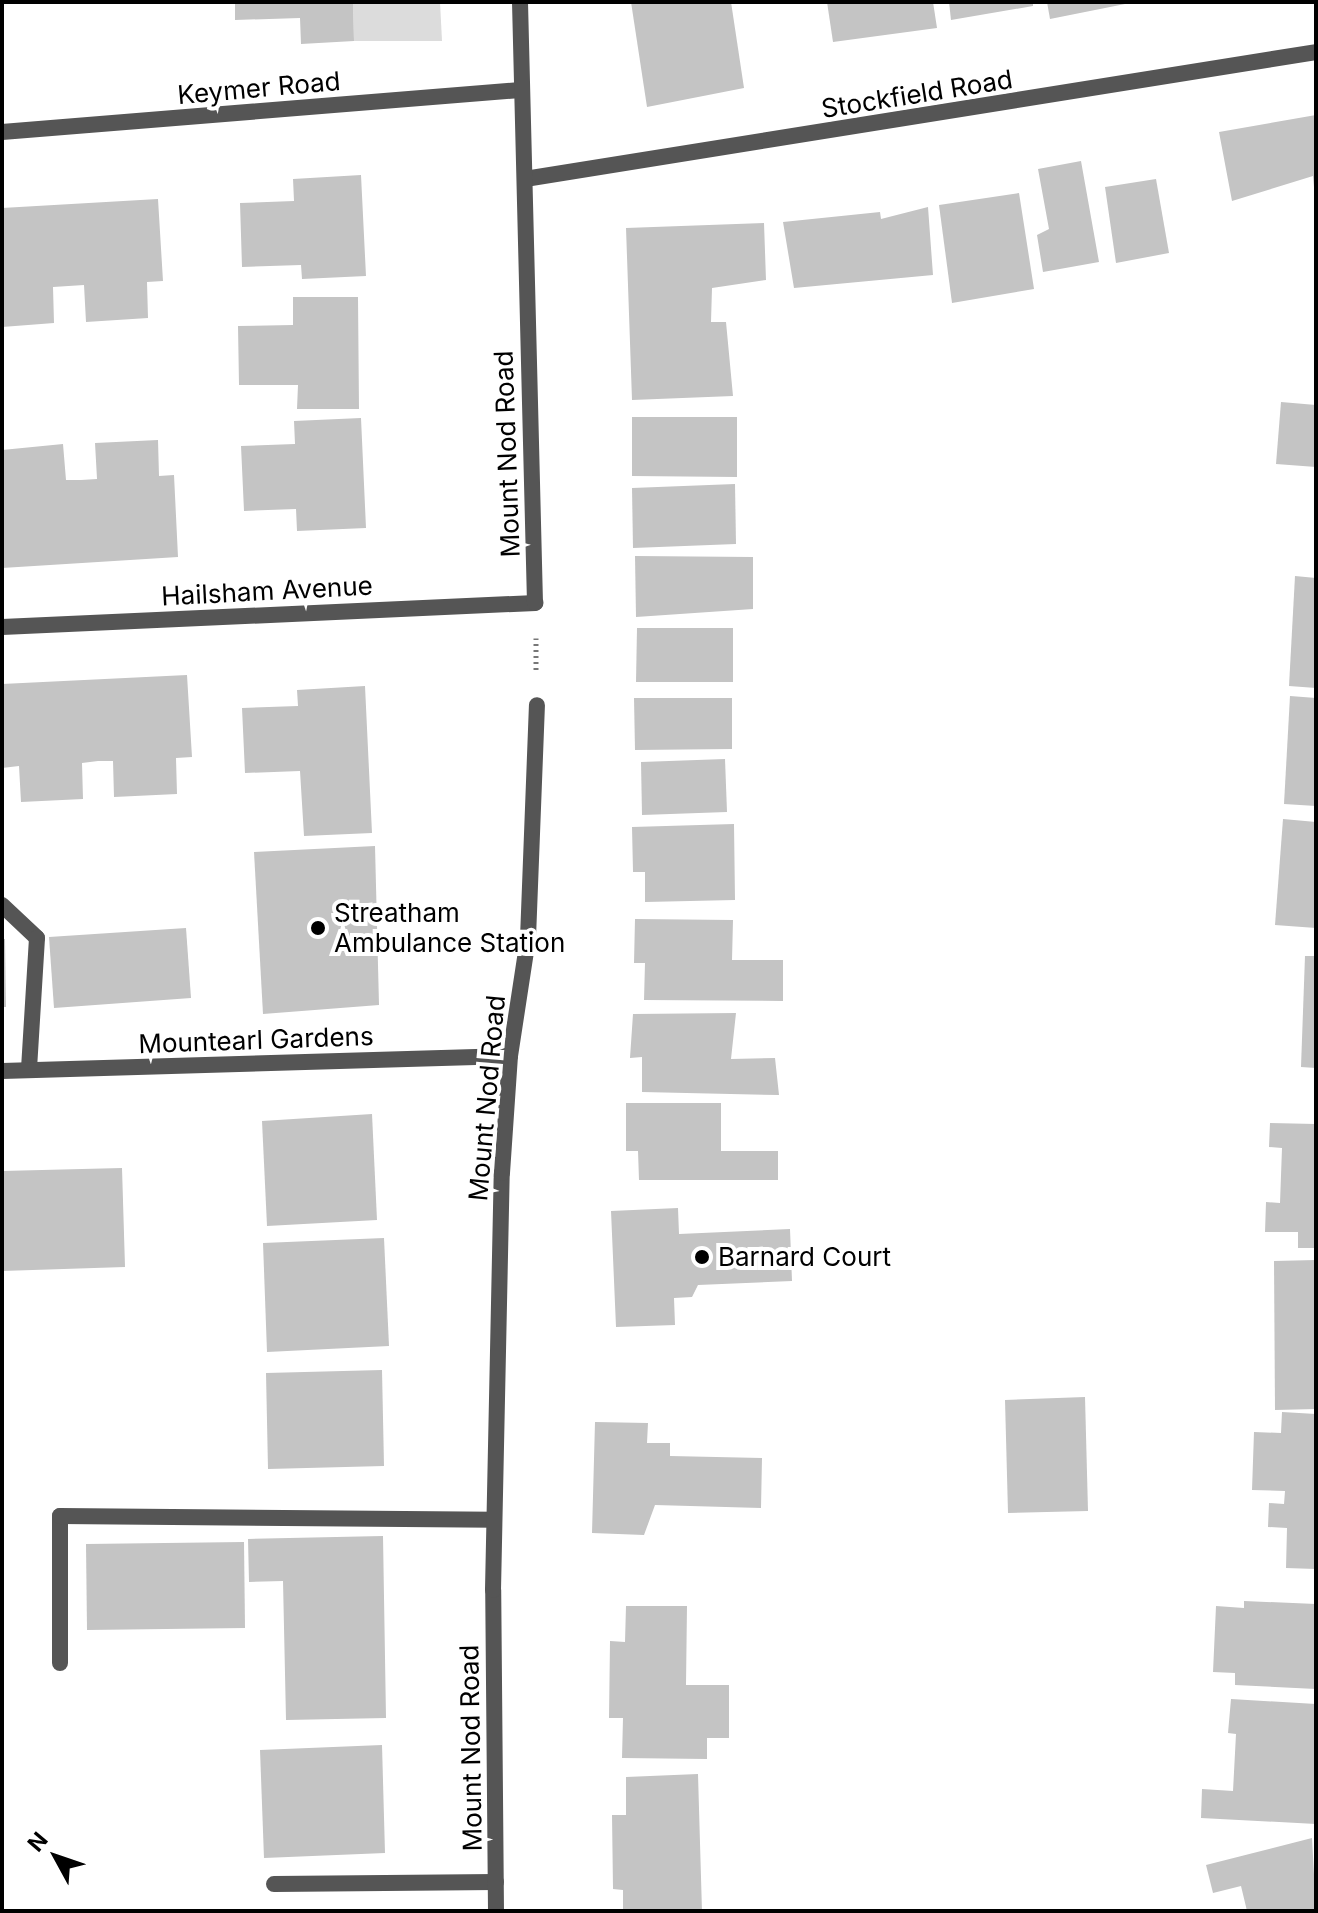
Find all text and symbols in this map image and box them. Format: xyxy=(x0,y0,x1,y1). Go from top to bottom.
street label: Stockfield Road xyxy=(819,63,1015,125)
street label: Keymer Road xyxy=(176,65,342,111)
street label: Mount Nod Road xyxy=(488,350,526,558)
street label: Hailsham Avenue xyxy=(161,570,373,612)
place label: Streatham Ambulance Station xyxy=(334,897,565,958)
marker: Streatham Ambulance Station xyxy=(309,919,327,937)
street label: Mount Nod Road xyxy=(462,994,512,1202)
street label: Mountearl Gardens xyxy=(138,1020,374,1060)
place label: Barnard Court xyxy=(718,1241,891,1273)
marker: Barnard Court xyxy=(693,1248,711,1266)
street label: Mount Nod Road xyxy=(454,1644,488,1852)
north arrow xyxy=(16,1817,96,1897)
text: N xyxy=(22,1827,53,1856)

